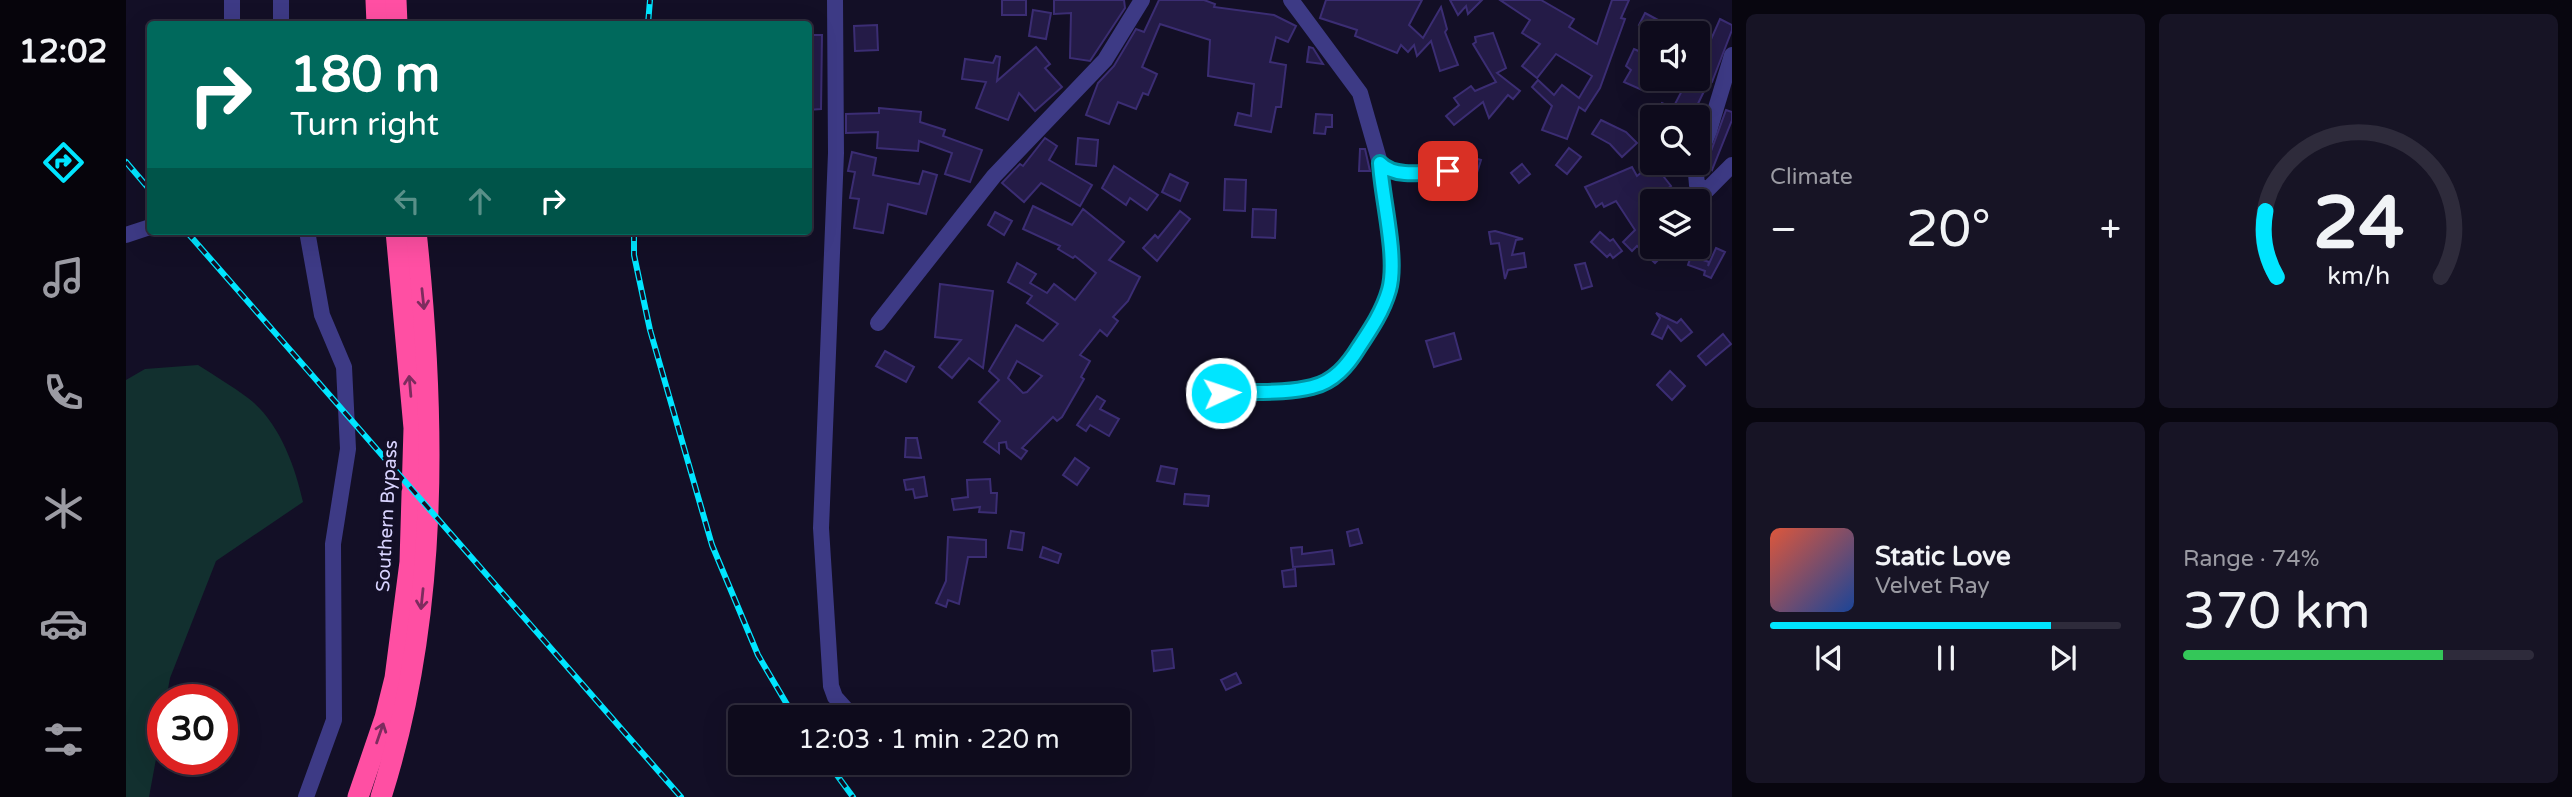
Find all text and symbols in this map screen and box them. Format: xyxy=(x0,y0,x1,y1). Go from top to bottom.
map controls xyxy=(1640,21,1710,259)
button: sound xyxy=(1640,21,1710,91)
text: 12:02 xyxy=(19,33,107,71)
text: 180 m xyxy=(290,46,440,105)
icon: right xyxy=(175,49,266,140)
button: search xyxy=(1640,105,1710,175)
text: Turn right xyxy=(290,106,439,144)
icon: directions xyxy=(39,138,88,187)
pin xyxy=(1418,141,1478,201)
icon: arrive xyxy=(1429,152,1467,190)
text: Climate xyxy=(1770,163,1853,191)
text: 24 xyxy=(2313,180,2404,268)
icon: left xyxy=(388,182,426,220)
icon: ahead xyxy=(461,182,499,220)
icon: right xyxy=(534,182,572,220)
button: layers xyxy=(1640,189,1710,259)
text: 20° xyxy=(1906,198,1991,261)
text: − xyxy=(1770,207,1797,253)
text: + xyxy=(2100,207,2121,253)
icon: music xyxy=(39,253,88,302)
text: km/h xyxy=(2327,261,2390,291)
one-way arrow xyxy=(417,287,430,310)
position arrow xyxy=(1184,356,1258,430)
icon: phone xyxy=(39,368,88,417)
one-way arrow xyxy=(403,375,416,398)
street label: Southern Bypass xyxy=(372,439,402,593)
icon: climate xyxy=(39,484,88,533)
text: Static Love xyxy=(1875,541,2011,572)
text: Range · 74% xyxy=(2183,545,2319,573)
text: Velvet Ray xyxy=(1875,572,1990,600)
text: 370 km xyxy=(2183,580,2371,643)
one-way arrow xyxy=(415,588,428,610)
icon: car xyxy=(39,599,88,648)
icon: previous xyxy=(1810,639,1848,677)
icon: pause xyxy=(1927,639,1965,677)
icon: next xyxy=(2044,639,2082,677)
speed limit sign: 30 xyxy=(147,684,238,775)
icon: filters xyxy=(39,715,88,764)
one-way arrow xyxy=(375,722,387,744)
text: 12:03 · 1 min · 220 m xyxy=(798,724,1060,755)

